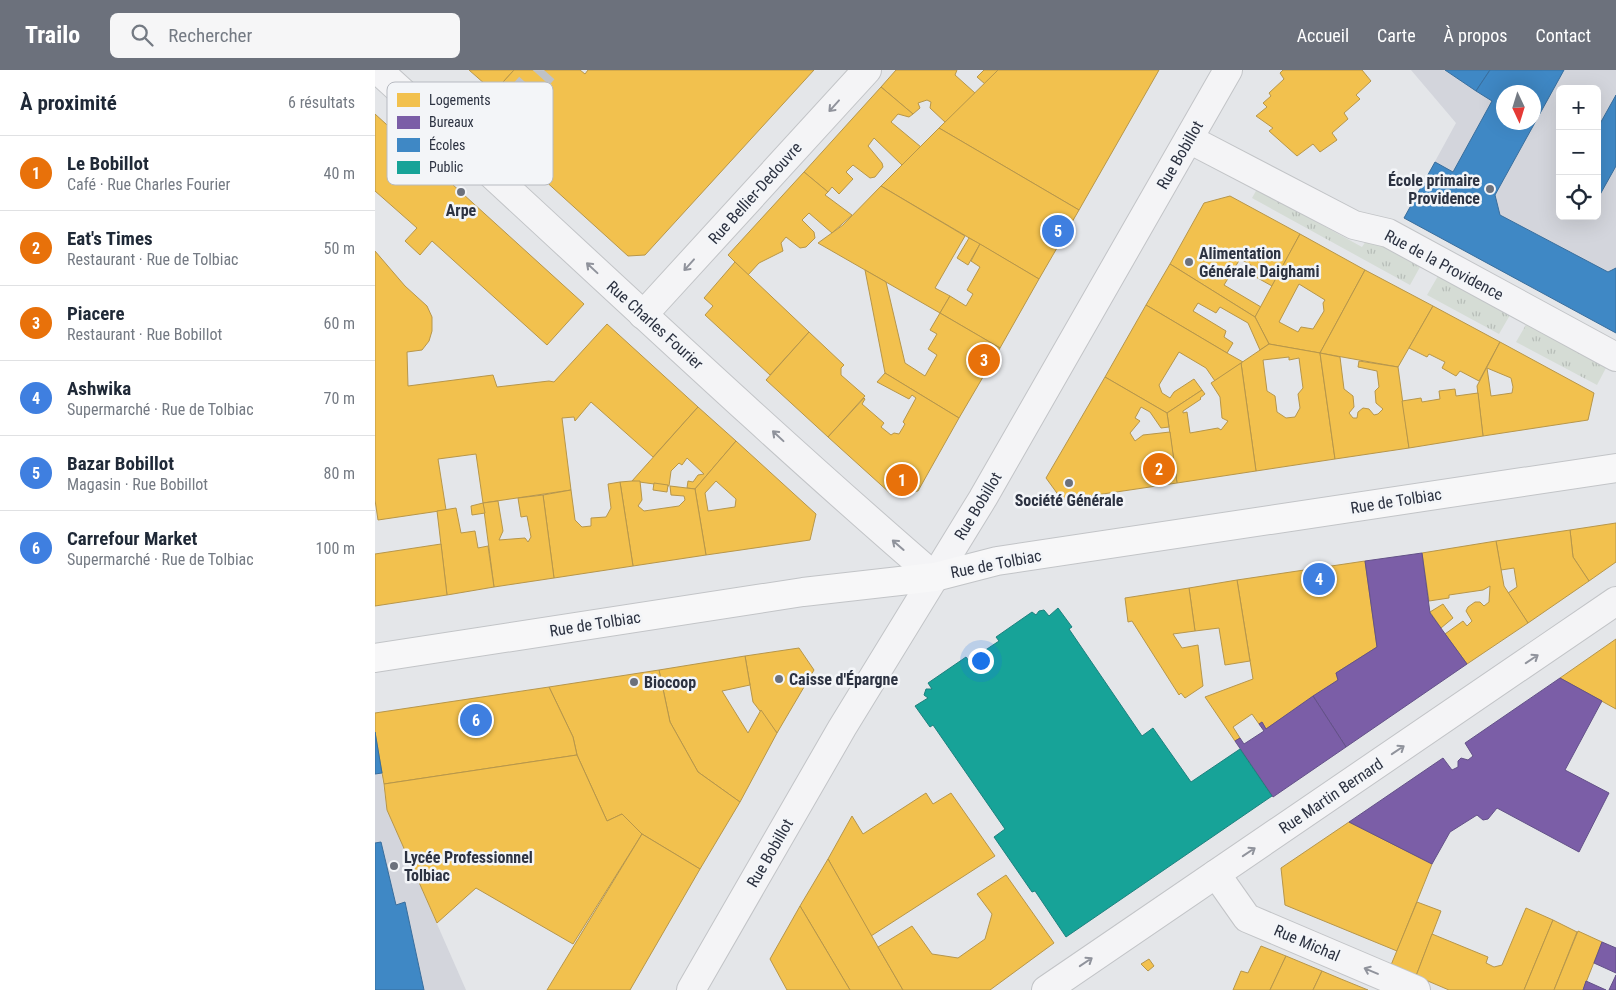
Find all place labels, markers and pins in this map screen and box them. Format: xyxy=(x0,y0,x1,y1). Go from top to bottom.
place label: École primaire Providence xyxy=(1388,171,1480,208)
marker: École primaire Providence xyxy=(1484,183,1496,195)
marker: Arpe xyxy=(455,186,467,198)
place label: Arpe xyxy=(446,201,477,220)
pin: 5 xyxy=(1042,212,1074,250)
place label: Alimentation Générale Daighami xyxy=(1199,244,1320,281)
marker: Alimentation Générale Daighami xyxy=(1183,256,1195,268)
pin: 3 xyxy=(968,341,1000,379)
pin: 2 xyxy=(1143,450,1175,488)
pin: 1 xyxy=(886,461,918,499)
marker: Société Générale xyxy=(1063,477,1075,489)
place label: Société Générale xyxy=(1015,491,1124,510)
pin: 4 xyxy=(1303,560,1335,598)
place label: Caisse d'Épargne xyxy=(789,670,898,689)
place label: Biocoop xyxy=(644,673,696,692)
marker: Caisse d'Épargne xyxy=(773,673,785,685)
marker: Biocoop xyxy=(628,676,640,688)
pin: 6 xyxy=(460,701,492,739)
place label: Lycée Professionnel Tolbiac xyxy=(404,848,533,885)
marker: Lycée Professionnel Tolbiac xyxy=(388,860,400,872)

